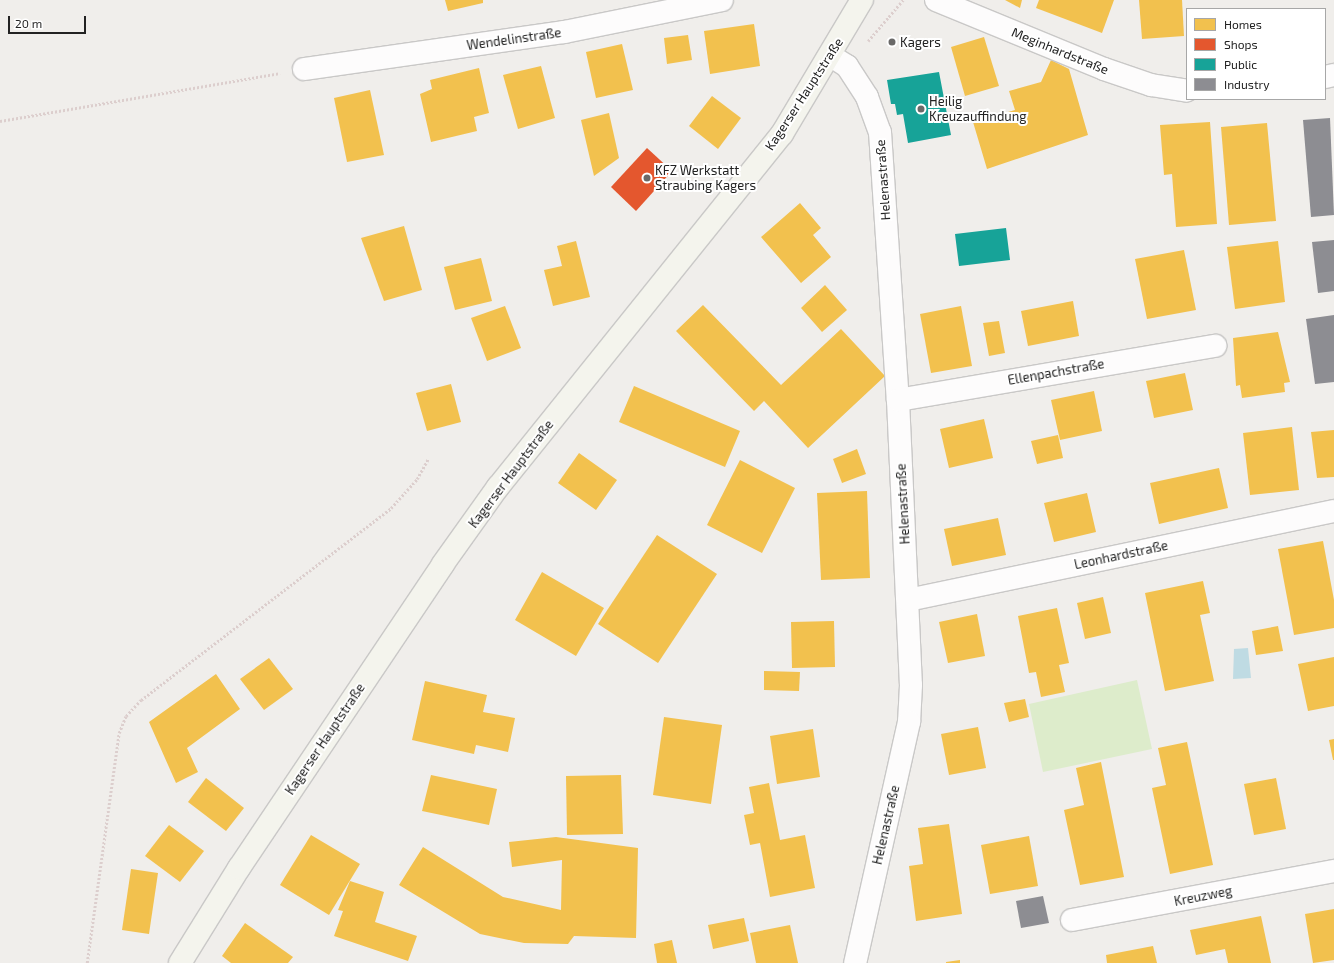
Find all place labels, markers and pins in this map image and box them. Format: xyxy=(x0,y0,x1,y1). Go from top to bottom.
place label: Kagers xyxy=(900,34,941,50)
marker: Kagers xyxy=(887,37,897,47)
place label: Heilig Kreuzauffindung xyxy=(929,94,1027,125)
marker: Heilig Kreuzauffindung xyxy=(916,104,926,114)
place label: KFZ Werkstatt Straubing Kagers xyxy=(655,163,756,194)
marker: KFZ Werkstatt Straubing Kagers xyxy=(642,173,652,183)

